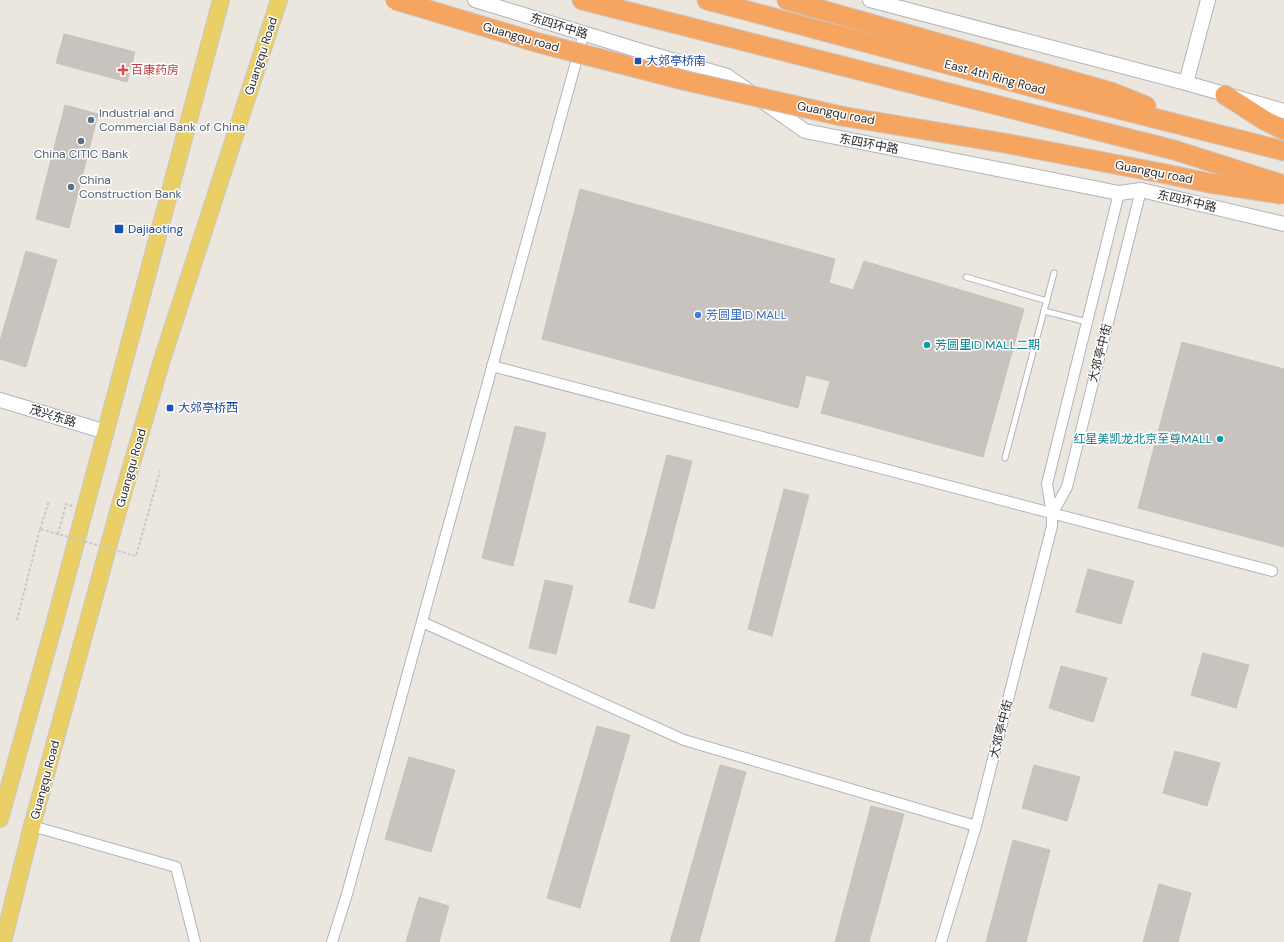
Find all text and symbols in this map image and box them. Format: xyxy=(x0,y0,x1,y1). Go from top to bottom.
street label: 东四环中路 xyxy=(528,10,590,42)
street label: Guangqu Road xyxy=(241,15,281,97)
street label: Guangqu road xyxy=(481,18,561,56)
place label: 大郊亭桥南 xyxy=(646,53,706,69)
marker: 大郊亭桥南 xyxy=(633,56,643,66)
street label: East 4th Ring Road xyxy=(943,56,1047,98)
place label: 百康药房 xyxy=(131,62,179,78)
marker: 百康药房 xyxy=(118,65,128,75)
street label: Guangqu road xyxy=(796,98,876,128)
place label: Industrial and Commercial Bank of China xyxy=(99,105,245,135)
marker: Industrial and Commercial Bank of China xyxy=(86,115,96,125)
street label: 东四环中路 xyxy=(838,130,900,158)
marker: China CITIC Bank xyxy=(76,136,86,146)
place label: China CITIC Bank xyxy=(34,146,128,162)
street label: Guangqu road xyxy=(1114,157,1194,187)
place label: China Construction Bank xyxy=(79,172,182,202)
marker: China Construction Bank xyxy=(66,182,76,192)
street label: 东四环中路 xyxy=(1156,186,1218,216)
place label: Dajiaoting xyxy=(128,221,183,237)
marker: Dajiaoting xyxy=(113,223,125,235)
place label: 芳圆里ID MALL xyxy=(706,307,787,323)
marker: 芳圆里ID MALL xyxy=(693,310,703,320)
street label: 大郊亭中街 xyxy=(1085,322,1115,384)
place label: 芳圆里ID MALL二期 xyxy=(935,337,1040,353)
marker: 芳圆里ID MALL二期 xyxy=(922,340,932,350)
place label: 大郊亭桥西 xyxy=(178,400,238,416)
street label: 茂兴东路 xyxy=(28,401,78,431)
marker: 大郊亭桥西 xyxy=(165,403,175,413)
street label: Guangqu Road xyxy=(112,427,150,509)
place label: 红星美凯龙北京至尊MALL xyxy=(1073,431,1212,447)
marker: 红星美凯龙北京至尊MALL xyxy=(1215,434,1225,444)
street label: 大郊亭中街 xyxy=(986,698,1016,760)
street label: Guangqu Road xyxy=(27,739,63,821)

